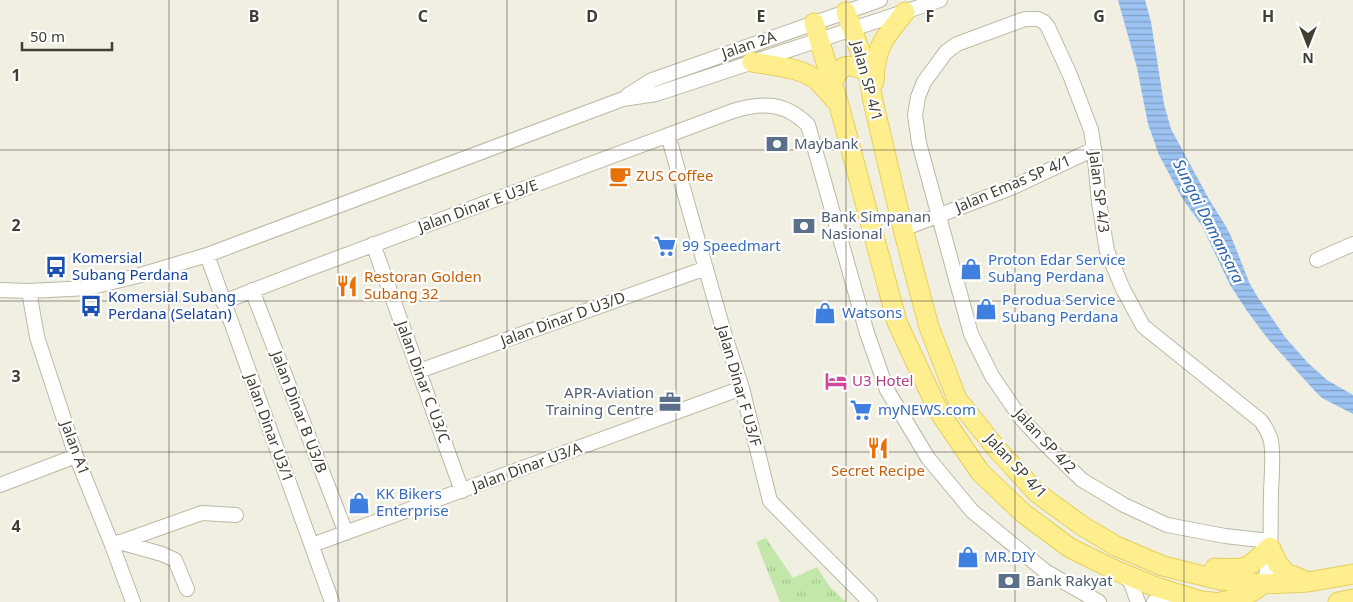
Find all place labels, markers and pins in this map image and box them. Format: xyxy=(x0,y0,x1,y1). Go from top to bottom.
bank icon: Maybank xyxy=(764,131,790,157)
place label: Maybank xyxy=(794,133,859,153)
cafe icon: ZUS Coffee xyxy=(607,163,633,189)
place label: ZUS Coffee xyxy=(636,165,713,185)
place label: Bank Simpanan Nasional xyxy=(821,206,931,243)
bank icon: Bank Simpanan Nasional xyxy=(791,213,817,239)
supermarket icon: 99 Speedmart xyxy=(652,233,678,259)
place label: 99 Speedmart xyxy=(682,235,781,255)
place label: Komersial Subang Perdana xyxy=(72,247,188,284)
place label: Proton Edar Service Subang Perdana xyxy=(988,249,1126,286)
bus stop icon: Komersial Subang Perdana xyxy=(43,254,69,280)
shop icon: Proton Edar Service Subang Perdana xyxy=(958,256,984,282)
place label: Restoran Golden Subang 32 xyxy=(364,266,482,303)
restaurant icon: Restoran Golden Subang 32 xyxy=(334,273,360,299)
place label: Komersial Subang Perdana (Selatan) xyxy=(108,286,236,323)
place label: Perodua Service Subang Perdana xyxy=(1002,289,1118,326)
bus stop icon: Komersial Subang Perdana (Selatan) xyxy=(78,293,104,319)
shop icon: Perodua Service Subang Perdana xyxy=(973,296,999,322)
shop icon: Watsons xyxy=(812,300,838,326)
place label: Watsons xyxy=(842,302,902,322)
hotel icon: U3 Hotel xyxy=(823,368,849,394)
place label: U3 Hotel xyxy=(852,370,913,390)
place label: APR-Aviation Training Centre xyxy=(546,382,654,419)
office icon: APR-Aviation Training Centre xyxy=(657,389,683,415)
supermarket icon: myNEWS.com xyxy=(848,397,874,423)
place label: myNEWS.com xyxy=(878,399,976,419)
restaurant icon: Secret Recipe xyxy=(865,435,891,461)
place label: Secret Recipe xyxy=(831,460,925,480)
place label: KK Bikers Enterprise xyxy=(376,483,449,520)
shop icon: KK Bikers Enterprise xyxy=(346,490,372,516)
shop icon: MR.DIY xyxy=(955,544,981,570)
place label: MR.DIY xyxy=(984,546,1036,566)
bank icon: Bank Rakyat xyxy=(996,568,1022,594)
place label: Bank Rakyat xyxy=(1026,570,1113,590)

